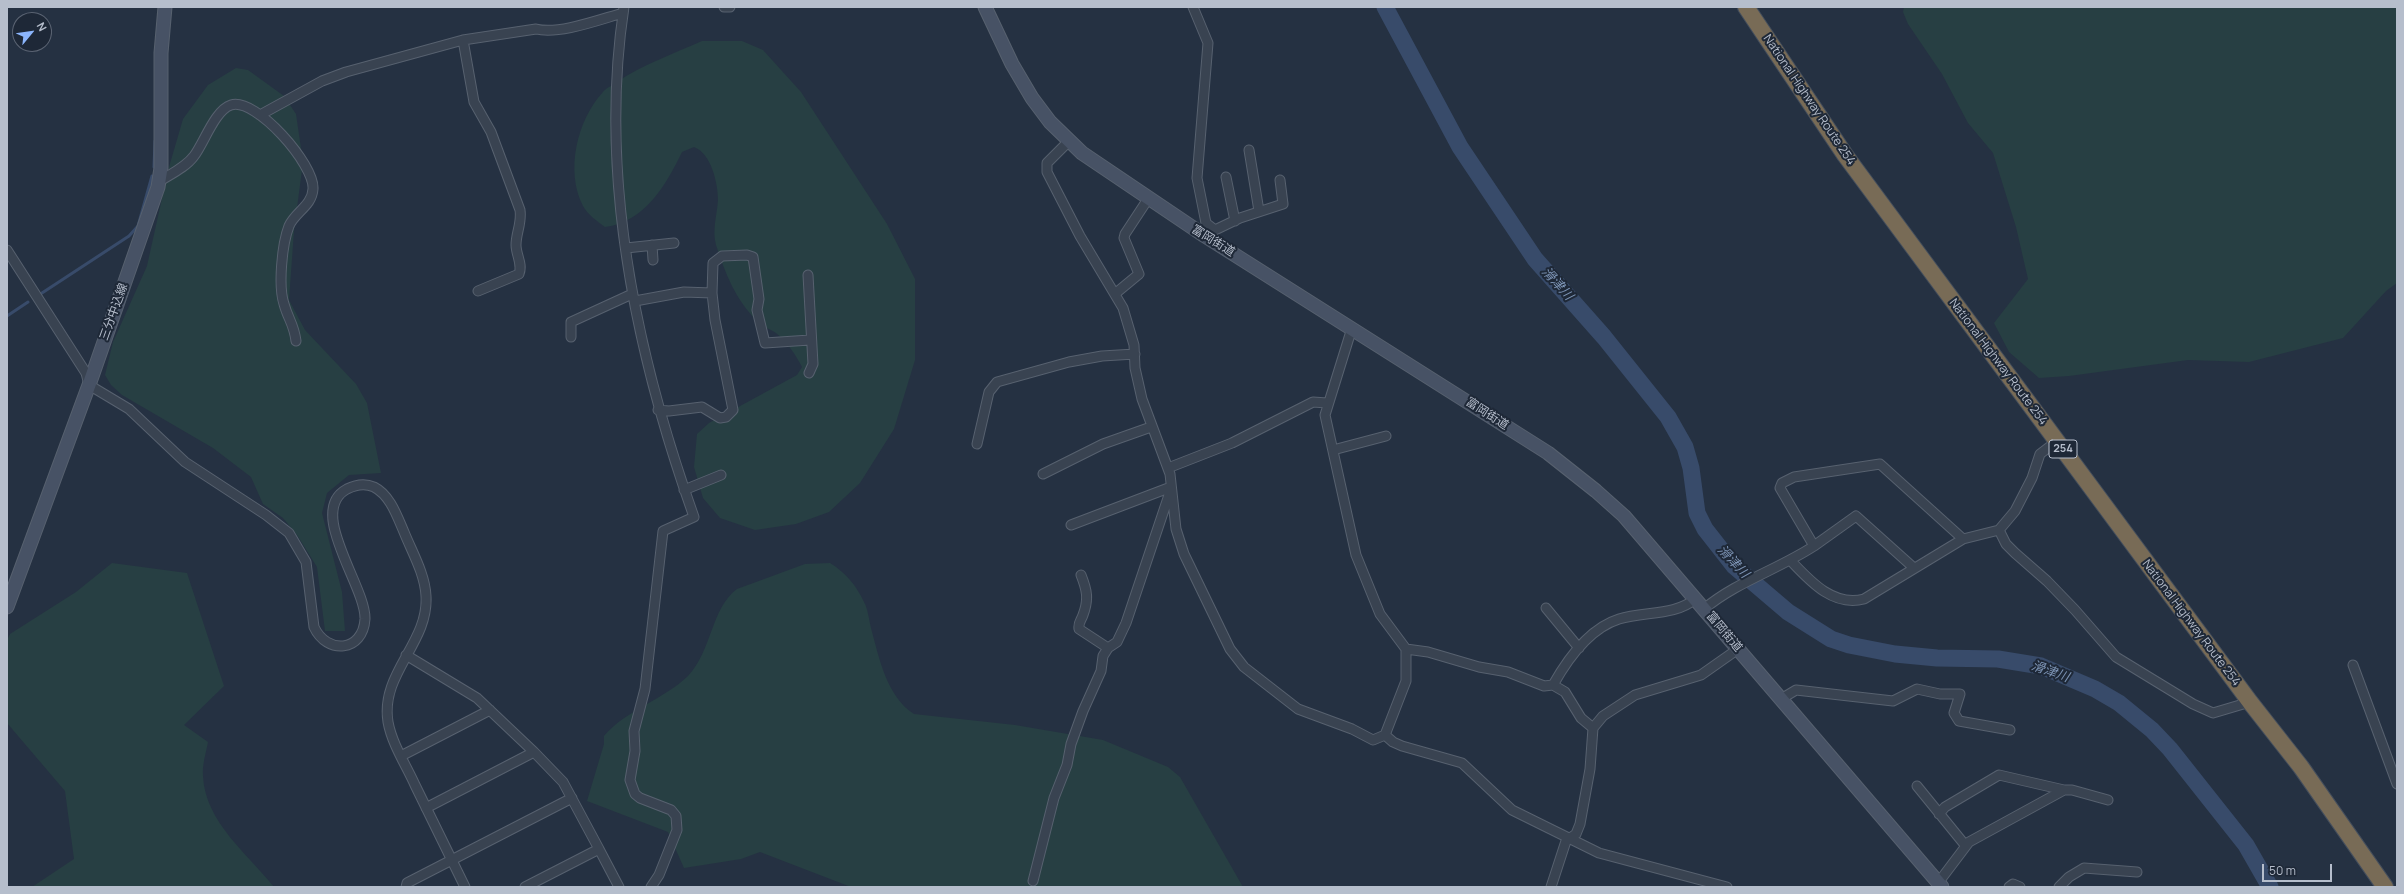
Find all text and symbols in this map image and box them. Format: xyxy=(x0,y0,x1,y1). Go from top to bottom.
north arrow xyxy=(12,12,52,52)
text: N xyxy=(34,19,51,34)
street label: National Highway Route 254 xyxy=(1760,32,1858,168)
street label: 富岡街道 xyxy=(1189,222,1237,260)
water label: 滑津川 xyxy=(1538,264,1576,304)
street label: 三分中込線 xyxy=(97,281,131,343)
street label: National Highway Route 254 xyxy=(1946,296,2050,428)
street label: 富岡街道 xyxy=(1463,395,1511,433)
road number: 254 xyxy=(2049,440,2077,458)
water label: 滑津川 xyxy=(1714,542,1752,582)
street label: National Highway Route 254 xyxy=(2139,557,2243,689)
street label: 富岡街道 xyxy=(1703,609,1745,655)
water label: 滑津川 xyxy=(2029,658,2071,686)
scale bar xyxy=(2264,856,2334,882)
text: 50 m xyxy=(2269,862,2296,879)

